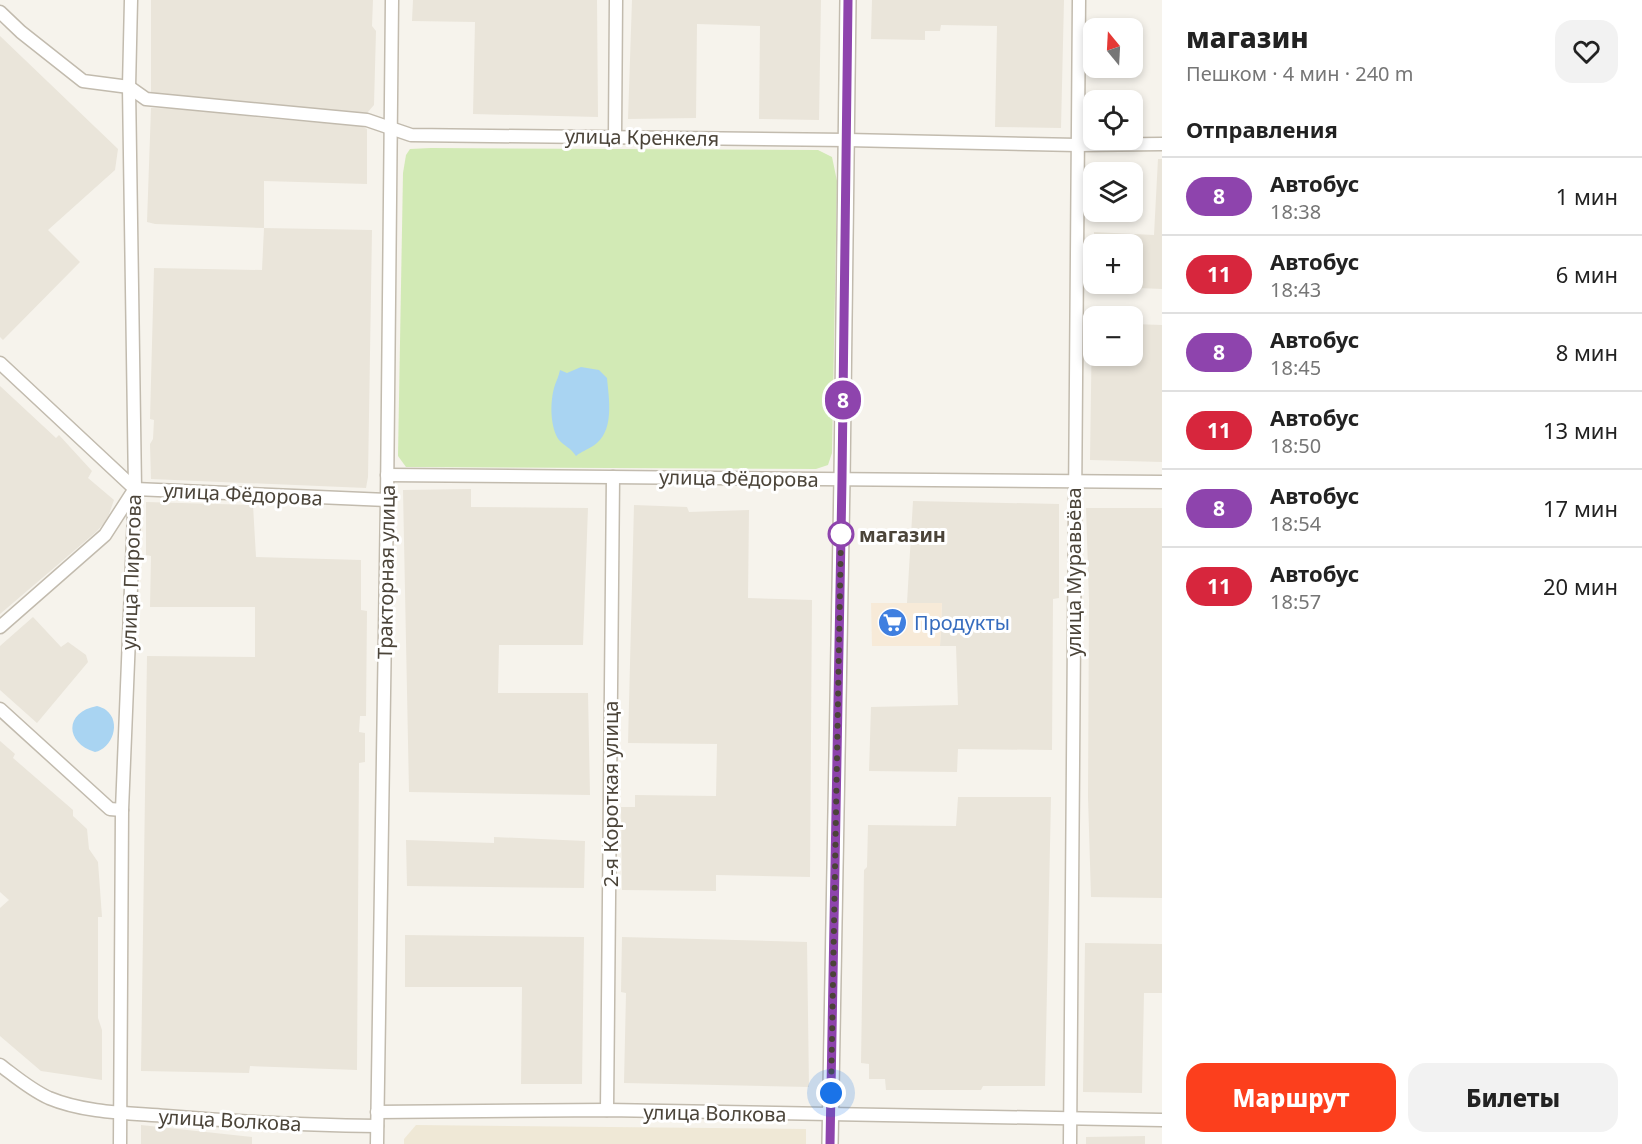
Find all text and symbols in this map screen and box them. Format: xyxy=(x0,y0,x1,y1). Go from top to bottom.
north arrow xyxy=(1083,18,1143,78)
map controls xyxy=(1083,18,1143,366)
text: магазин xyxy=(1186,18,1309,56)
button: heart xyxy=(1555,20,1618,83)
text: Пешком · 4 мин · 240 m xyxy=(1186,60,1413,87)
button: locate xyxy=(1083,90,1143,150)
text: Отправления xyxy=(1186,114,1338,144)
street label: улица Кренкеля xyxy=(565,122,719,152)
button: layers xyxy=(1083,162,1143,222)
text: Автобус xyxy=(1270,168,1359,198)
text: 1 мин xyxy=(1556,181,1618,211)
text: 8 xyxy=(1213,182,1225,210)
text: 18:38 xyxy=(1270,198,1321,225)
button: + xyxy=(1083,234,1143,294)
text: Автобус xyxy=(1270,246,1359,276)
text: 6 мин xyxy=(1556,259,1618,289)
text: 11 xyxy=(1207,260,1231,288)
text: 18:43 xyxy=(1270,276,1321,303)
button: − xyxy=(1083,306,1143,366)
text: Автобус xyxy=(1270,324,1359,354)
text: 8 мин xyxy=(1556,337,1618,367)
text: 8 xyxy=(1213,338,1225,366)
text: 18:45 xyxy=(1270,354,1321,381)
line badge: 8 xyxy=(824,380,862,420)
text: 8 xyxy=(837,386,849,414)
text: Автобус xyxy=(1270,402,1359,432)
text: 13 мин xyxy=(1543,415,1618,445)
text: 11 xyxy=(1207,416,1231,444)
text: 18:50 xyxy=(1270,432,1321,459)
street label: улица Фёдорова xyxy=(659,463,819,493)
street label: улица Фёдорова xyxy=(163,476,323,512)
text: Автобус xyxy=(1270,480,1359,510)
street label: Тракторная улица xyxy=(371,485,401,659)
street label: улица Муравьёва xyxy=(1060,487,1087,657)
text: 17 мин xyxy=(1543,493,1618,523)
street label: улица Пирогова xyxy=(115,494,147,650)
text: 8 xyxy=(1213,494,1225,522)
text: 18:54 xyxy=(1270,510,1321,537)
marker: магазин xyxy=(828,521,854,547)
place label: магазин xyxy=(859,521,946,548)
text: Автобус xyxy=(1270,558,1359,588)
text: 20 мин xyxy=(1543,571,1618,601)
text: 11 xyxy=(1207,572,1231,600)
text: 18:57 xyxy=(1270,588,1321,615)
supermarket icon: Продукты xyxy=(877,606,909,638)
place label: Продукты xyxy=(914,609,1010,636)
street label: 2-я Короткая улица xyxy=(597,701,624,887)
button: Маршрут xyxy=(1186,1063,1396,1132)
button: Билеты xyxy=(1408,1063,1618,1132)
your location xyxy=(816,1078,846,1108)
street label: улица Волкова xyxy=(643,1098,787,1128)
street label: улица Волкова xyxy=(158,1103,302,1137)

